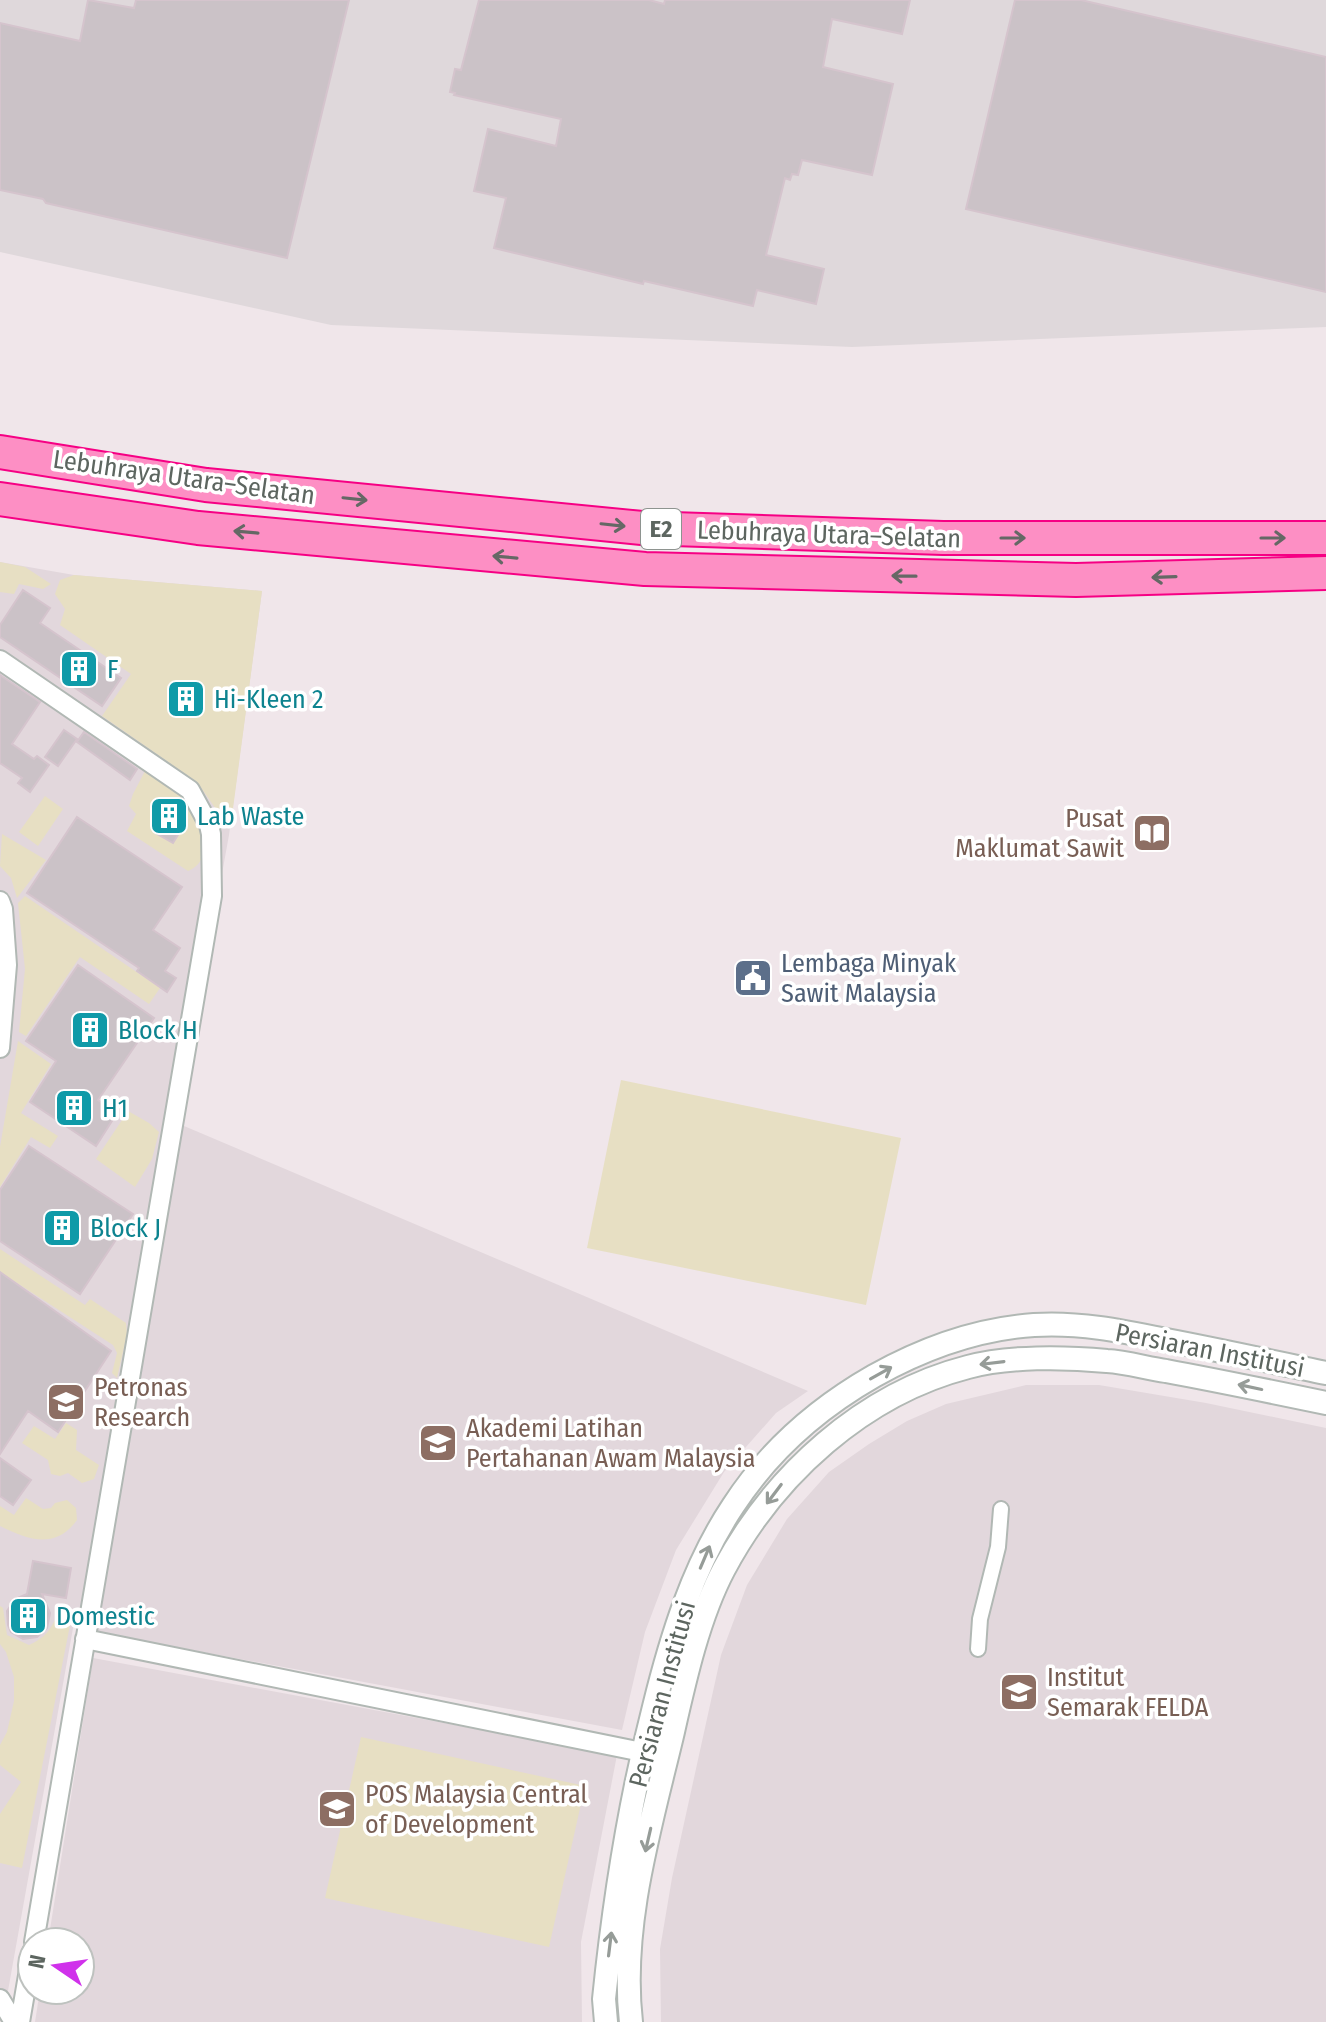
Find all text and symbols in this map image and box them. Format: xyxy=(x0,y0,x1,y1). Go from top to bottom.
street label: Lebuhraya Utara–Selatan xyxy=(51,444,317,511)
one-way arrow xyxy=(341,492,368,507)
road number: E2 xyxy=(641,509,681,549)
street label: Lebuhraya Utara–Selatan xyxy=(697,514,961,555)
one-way arrow xyxy=(599,518,626,533)
one-way arrow xyxy=(233,525,260,540)
one-way arrow xyxy=(999,530,1026,546)
one-way arrow xyxy=(1259,530,1286,546)
one-way arrow xyxy=(492,549,519,564)
one-way arrow xyxy=(891,568,918,583)
one-way arrow xyxy=(1151,570,1178,585)
building icon: F xyxy=(58,648,100,690)
place label: F xyxy=(107,654,118,685)
building icon: Hi-Kleen 2 xyxy=(165,678,207,720)
place label: Hi-Kleen 2 xyxy=(214,684,323,715)
building icon: Lab Waste xyxy=(148,795,190,837)
place label: Lab Waste xyxy=(197,801,304,832)
place label: Pusat Maklumat Sawit xyxy=(955,803,1124,864)
library icon: Pusat Maklumat Sawit xyxy=(1131,812,1173,854)
place label: Lembaga Minyak Sawit Malaysia xyxy=(781,948,957,1009)
public building icon: Lembaga Minyak Sawit Malaysia xyxy=(732,957,774,999)
building icon: Block H xyxy=(69,1009,111,1051)
place label: Block H xyxy=(118,1015,198,1046)
building icon: H1 xyxy=(53,1087,95,1129)
place label: H1 xyxy=(102,1093,128,1124)
building icon: Block J xyxy=(41,1207,83,1249)
place label: Block J xyxy=(90,1213,161,1244)
street label: Persiaran Institusi xyxy=(1113,1317,1307,1384)
one-way arrow xyxy=(979,1356,1006,1371)
one-way arrow xyxy=(868,1365,892,1380)
place label: Petronas Research xyxy=(94,1372,190,1433)
one-way arrow xyxy=(1237,1379,1263,1394)
school or university icon: Petronas Research xyxy=(45,1381,87,1423)
place label: Akademi Latihan Pertahanan Awam Malaysia xyxy=(466,1413,756,1474)
school or university icon: Akademi Latihan Pertahanan Awam Malaysia xyxy=(417,1422,459,1464)
one-way arrow xyxy=(766,1483,783,1504)
one-way arrow xyxy=(698,1545,713,1570)
building icon: Domestic xyxy=(7,1595,49,1637)
street label: Persiaran Institusi xyxy=(623,1597,702,1791)
place label: Domestic xyxy=(56,1601,155,1632)
place label: Institut Semarak FELDA xyxy=(1047,1662,1209,1723)
school or university icon: Institut Semarak FELDA xyxy=(998,1671,1040,1713)
place label: POS Malaysia Central of Development xyxy=(365,1779,587,1840)
school or university icon: POS Malaysia Central of Development xyxy=(316,1788,358,1830)
one-way arrow xyxy=(640,1826,655,1852)
north arrow xyxy=(16,1926,96,2006)
one-way arrow xyxy=(603,1932,618,1957)
text: N xyxy=(22,1952,52,1971)

